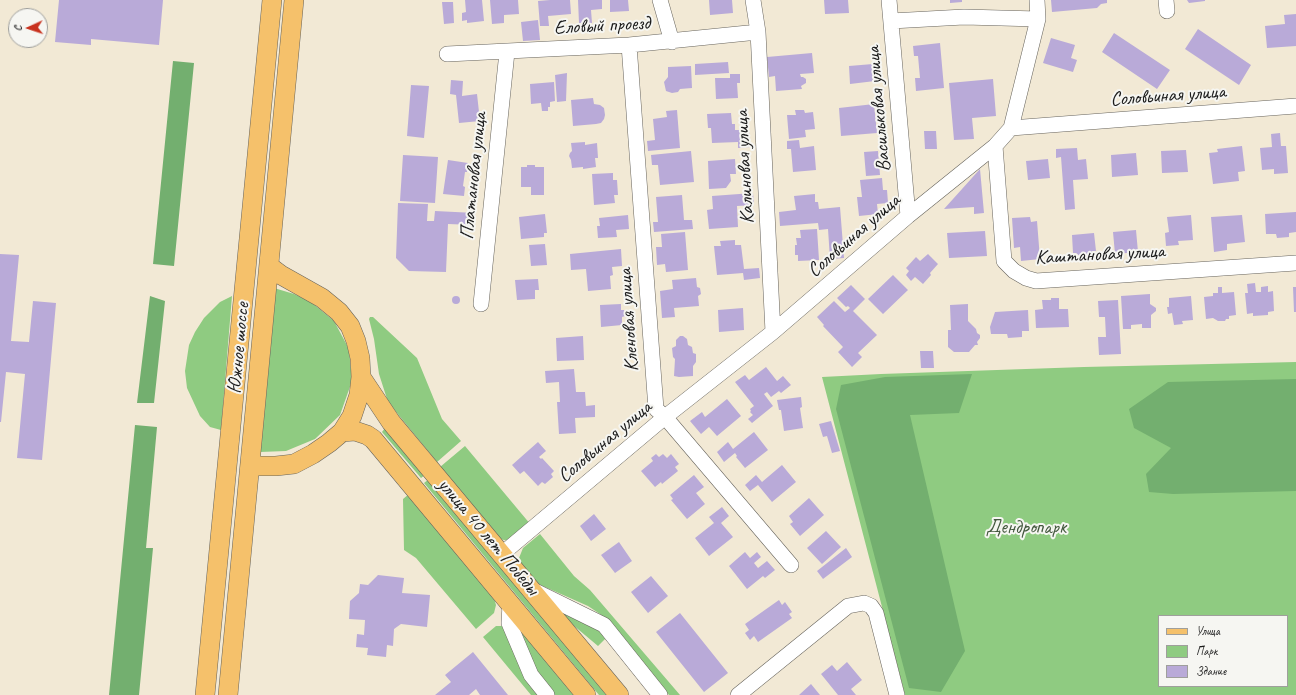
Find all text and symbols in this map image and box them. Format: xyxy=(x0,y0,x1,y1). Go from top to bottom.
north arrow xyxy=(8,8,48,48)
street label: Еловый проезд xyxy=(553,12,651,40)
text: С xyxy=(10,26,24,32)
street label: Васильковая улица xyxy=(862,45,896,173)
street label: Соловьиная улица xyxy=(1110,80,1226,112)
street label: Калиновая улица xyxy=(730,110,760,224)
street label: Платановая улица xyxy=(455,111,493,241)
street label: Соловьиная улица xyxy=(803,189,905,283)
street label: Каштановая улица xyxy=(1035,240,1165,270)
street label: Кленовая улица xyxy=(613,268,645,372)
street label: Южное шоссе xyxy=(223,301,255,395)
street label: Соловьиная улица xyxy=(553,396,657,488)
street label: улица 40 лет Победы xyxy=(432,474,544,600)
park label: Дендропарк xyxy=(986,516,1066,540)
legend xyxy=(1158,615,1288,687)
text: Улица xyxy=(1196,623,1220,639)
text: Парк xyxy=(1196,643,1217,659)
text: Здание xyxy=(1196,663,1226,679)

